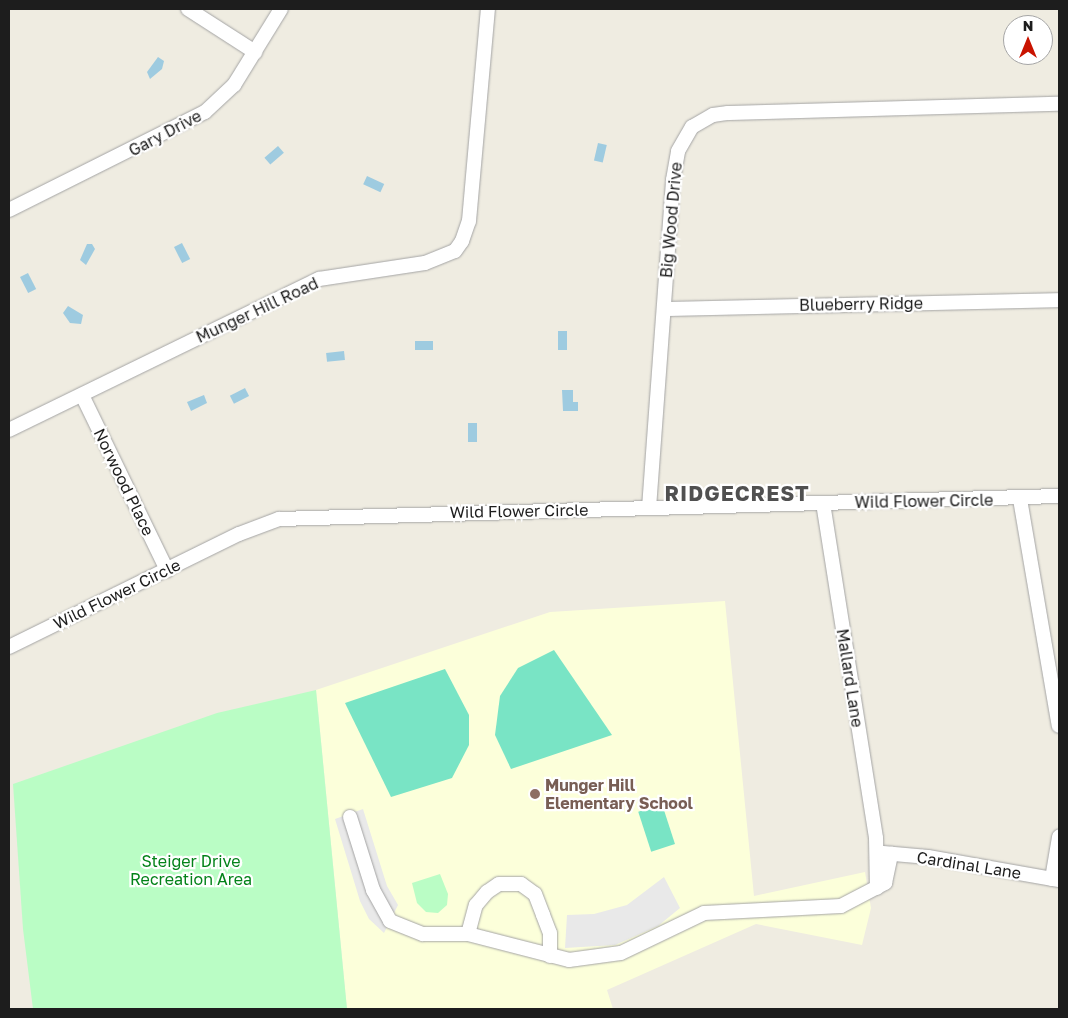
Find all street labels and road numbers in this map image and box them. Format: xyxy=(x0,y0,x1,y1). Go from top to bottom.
street label: Gary Drive xyxy=(125,106,205,160)
street label: Big Wood Drive xyxy=(656,161,686,279)
street label: Munger Hill Road xyxy=(193,273,321,347)
street label: Blueberry Ridge xyxy=(799,293,923,315)
street label: Norwood Place xyxy=(90,425,158,539)
street label: Wild Flower Circle xyxy=(854,490,994,512)
street label: Wild Flower Circle xyxy=(449,500,589,522)
street label: Wild Flower Circle xyxy=(50,555,184,633)
street label: Mallard Lane xyxy=(833,627,867,729)
street label: Cardinal Lane xyxy=(915,847,1023,883)

